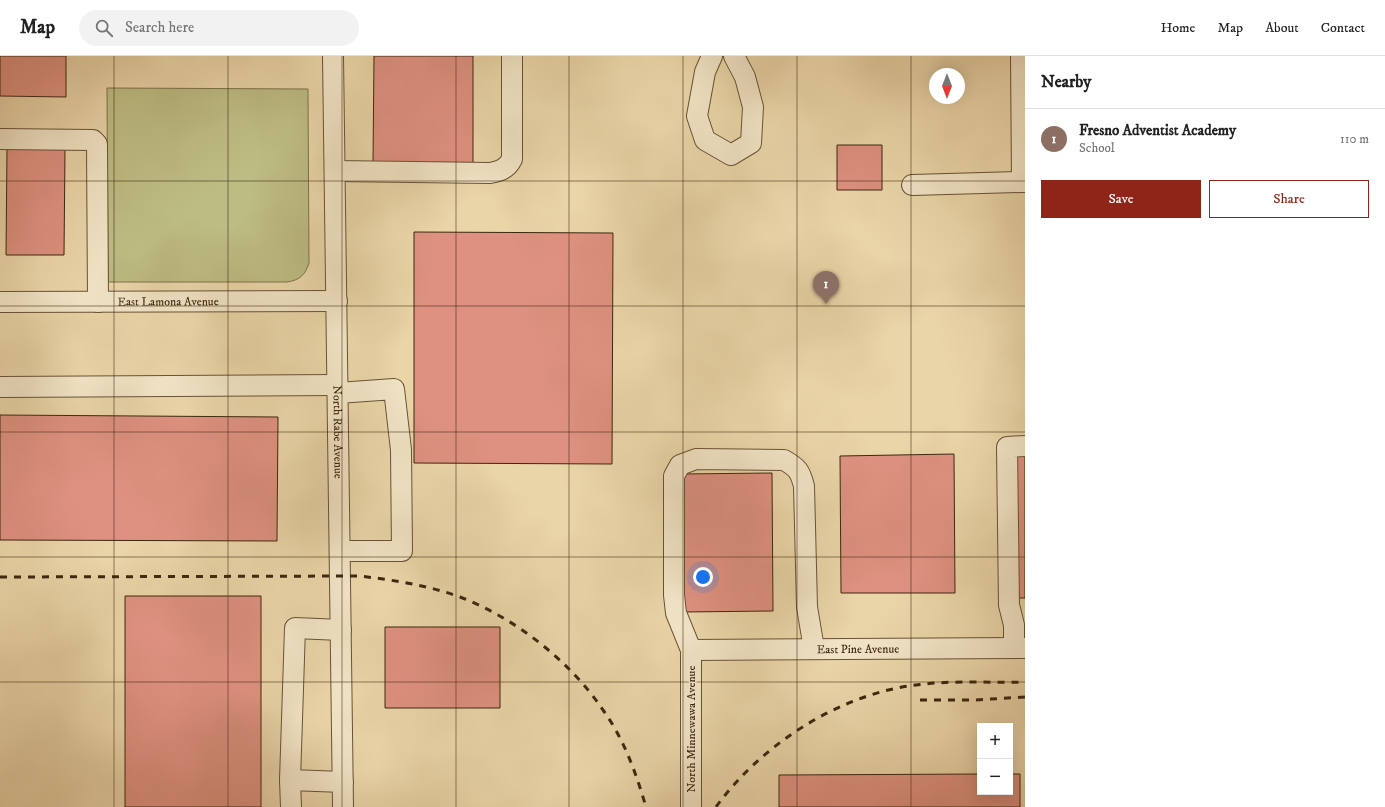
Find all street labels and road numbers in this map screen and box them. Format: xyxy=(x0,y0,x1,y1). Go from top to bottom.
street label: East Lamona Avenue xyxy=(117,294,219,309)
street label: North Rabe Avenue xyxy=(330,385,346,479)
street label: East Pine Avenue xyxy=(817,641,899,657)
street label: North Minnewawa Avenue xyxy=(684,666,699,792)

